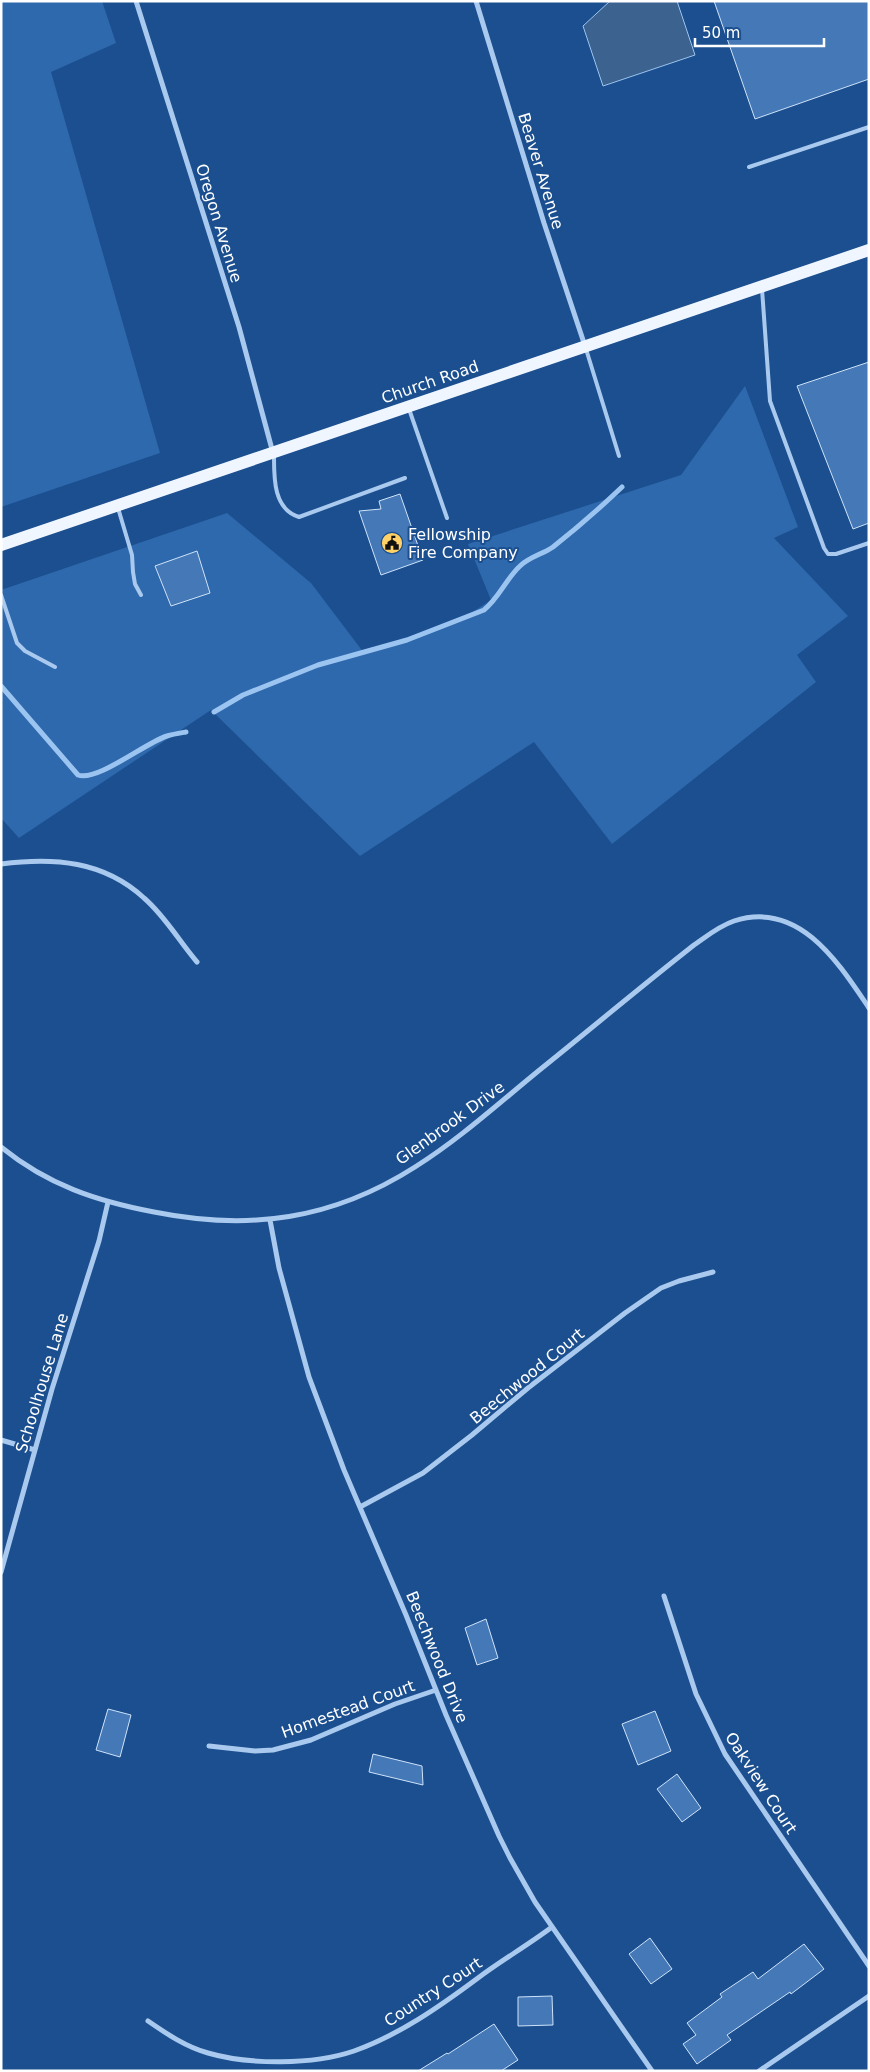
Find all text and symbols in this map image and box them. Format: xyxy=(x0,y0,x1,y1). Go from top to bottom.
scale bar xyxy=(695,15,824,47)
text: 50 m xyxy=(702,24,740,42)
street label: Beaver Avenue xyxy=(514,110,568,232)
street label: Oregon Avenue xyxy=(192,161,246,285)
street label: Church Road xyxy=(379,356,481,408)
place label: Fellowship Fire Company xyxy=(408,525,518,562)
public building icon: Fellowship Fire Company xyxy=(380,531,404,555)
street label: Glenbrook Drive xyxy=(392,1077,508,1169)
street label: Schoolhouse Lane xyxy=(12,1311,72,1455)
street label: Beechwood Court xyxy=(466,1324,588,1428)
street label: Beechwood Drive xyxy=(402,1588,472,1726)
street label: Homestead Court xyxy=(279,1676,417,1742)
street label: Oakview Court xyxy=(721,1729,801,1837)
street label: Country Court xyxy=(381,1953,485,2031)

